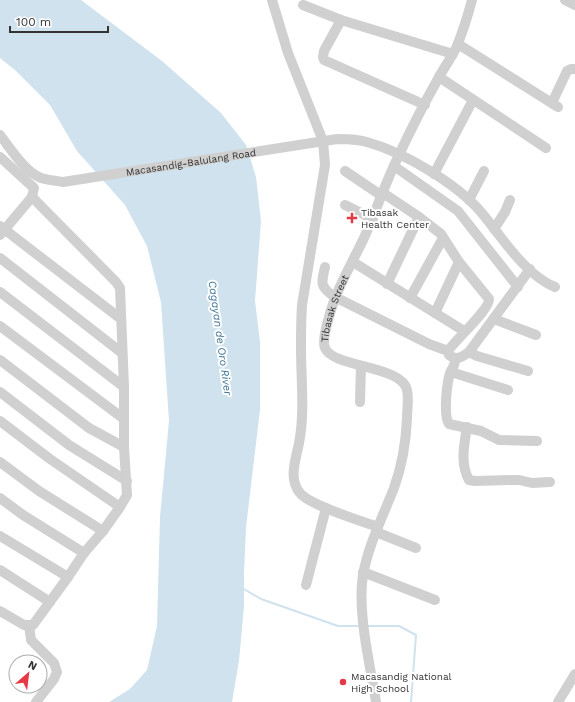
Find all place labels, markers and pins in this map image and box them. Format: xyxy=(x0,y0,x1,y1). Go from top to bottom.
place label: Tibasak Health Center xyxy=(361,207,429,230)
marker: Tibasak Health Center xyxy=(346,212,358,224)
place label: Macasandig National High School xyxy=(351,671,452,694)
marker: Macasandig National High School xyxy=(338,677,348,687)

